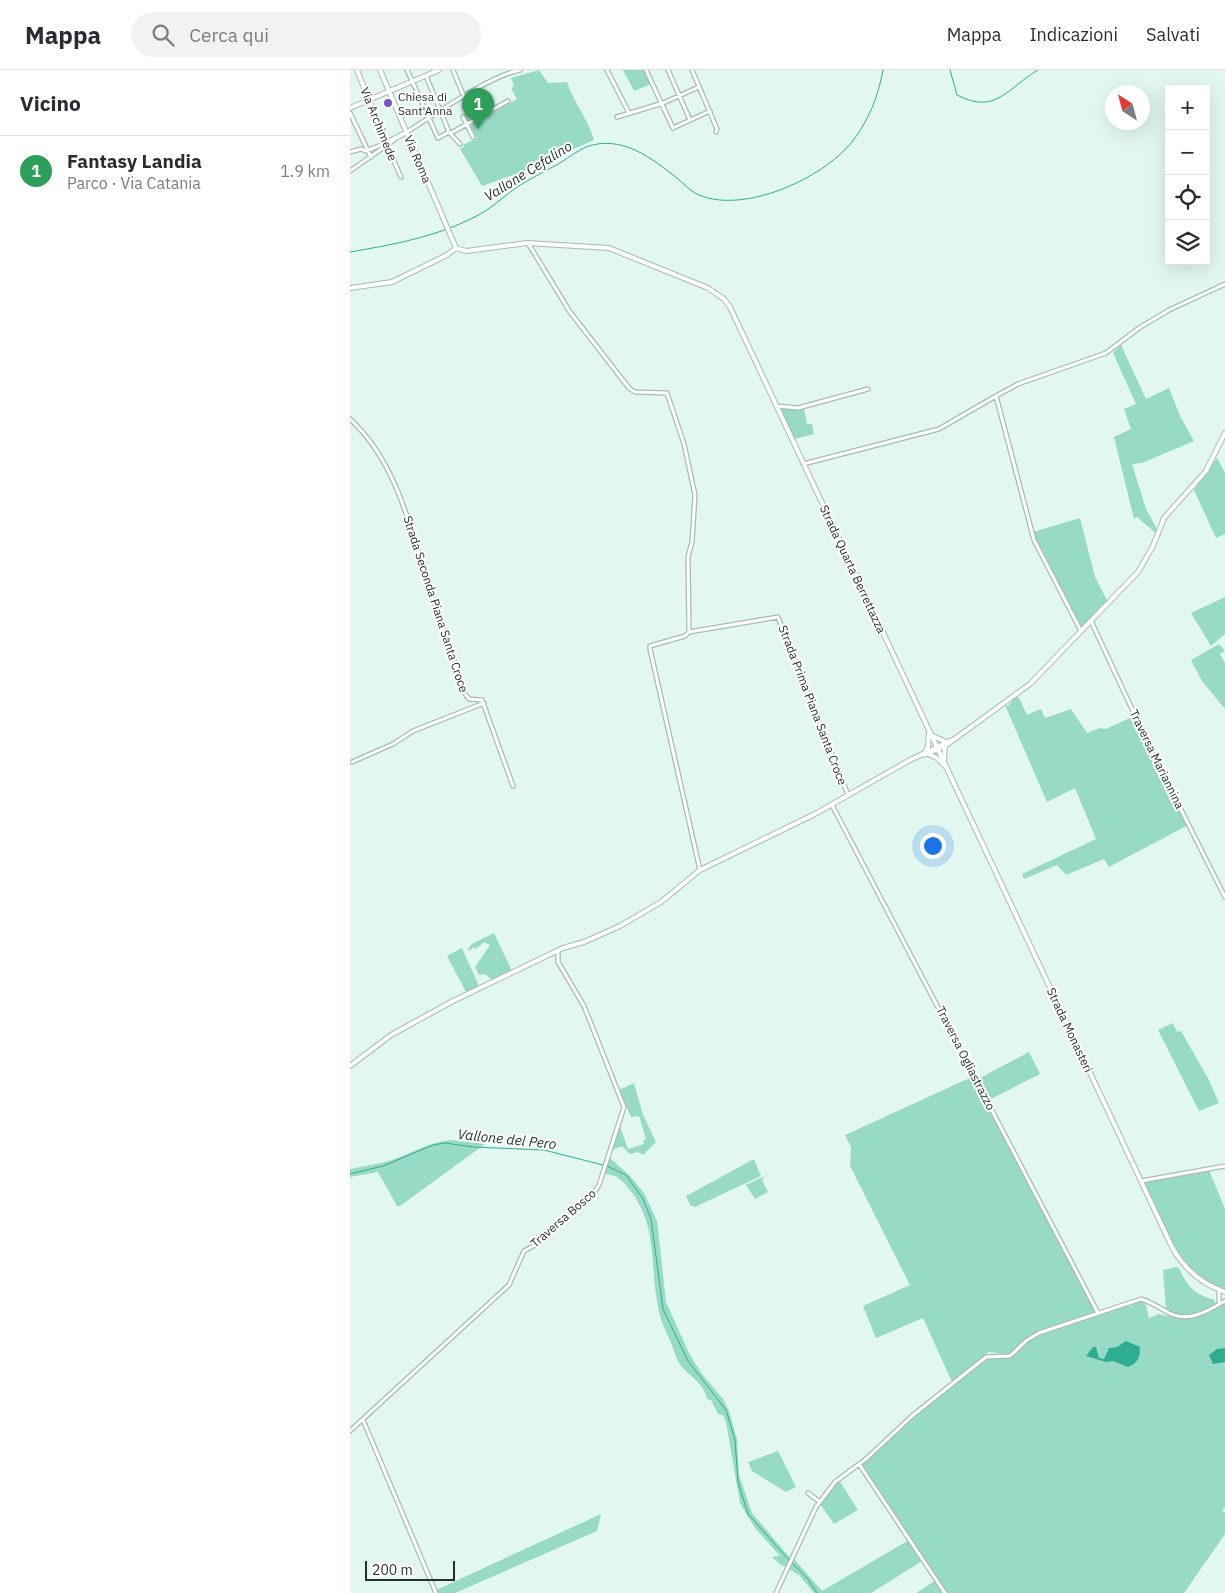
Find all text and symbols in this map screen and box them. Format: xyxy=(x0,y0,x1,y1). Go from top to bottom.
search box xyxy=(131,12,481,57)
text: Mappa xyxy=(25,19,101,51)
icon: search xyxy=(149,21,177,49)
text: Cerca qui xyxy=(189,23,269,47)
text: Mappa xyxy=(947,23,1001,46)
text: Indicazioni xyxy=(1029,23,1118,46)
text: Salvati xyxy=(1146,23,1200,46)
street label: Via Archimede xyxy=(357,85,401,163)
north arrow xyxy=(1105,85,1150,130)
map controls xyxy=(1165,85,1210,265)
button: + xyxy=(1165,85,1210,130)
pin: 1 xyxy=(462,88,494,129)
text: Vicino xyxy=(20,89,81,117)
place label: Chiesa di Sant'Anna xyxy=(398,89,453,118)
marker: Chiesa di Sant'Anna xyxy=(382,97,394,109)
button: − xyxy=(1165,130,1210,175)
street label: Via Roma xyxy=(401,133,435,186)
water label: Vallone Cefalino xyxy=(481,137,576,205)
text: Fantasy Landia xyxy=(67,149,202,173)
text: 1 xyxy=(31,161,41,181)
text: 1.9 km xyxy=(280,161,330,181)
text: Parco · Via Catania xyxy=(67,173,201,193)
button: locate xyxy=(1165,175,1210,220)
button: layers xyxy=(1165,220,1210,265)
street label: Strada Quarta Berrettazza xyxy=(817,502,890,636)
street label: Strada Seconda Piana Santa Croce xyxy=(400,514,472,695)
street label: Strada Prima Piana Santa Croce xyxy=(776,623,851,787)
street label: Traversa Mariannina xyxy=(1126,707,1188,812)
your location xyxy=(920,833,946,859)
street label: Strada Monasteri xyxy=(1044,985,1096,1075)
street label: Traversa Ogliastrazzo xyxy=(933,1003,999,1113)
water label: Vallone del Pero xyxy=(457,1125,558,1153)
street label: Traversa Bosco xyxy=(527,1185,599,1251)
scale bar xyxy=(365,1558,455,1581)
text: 200 m xyxy=(372,1561,413,1579)

